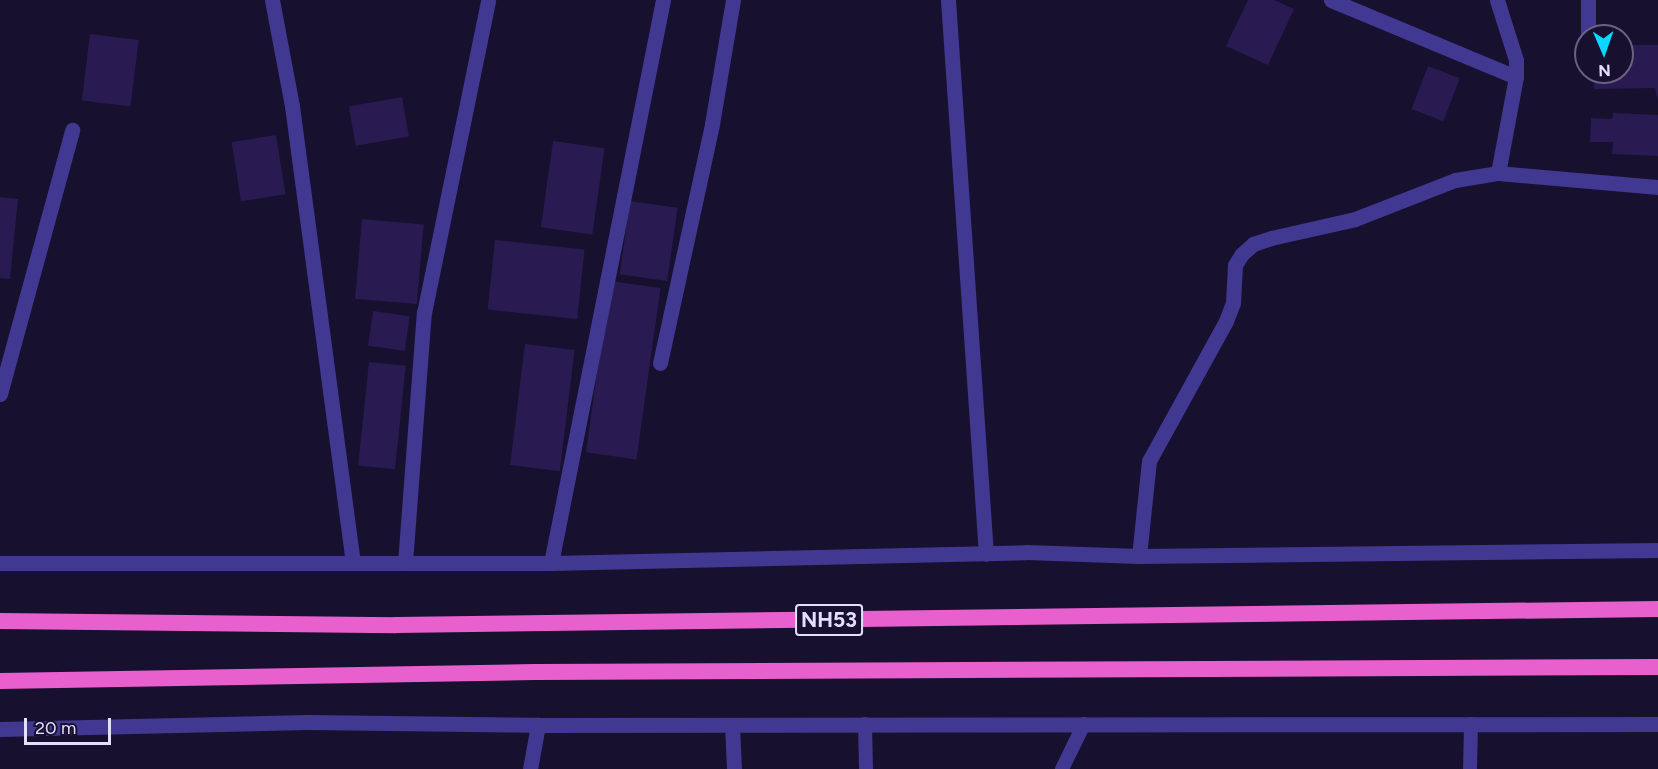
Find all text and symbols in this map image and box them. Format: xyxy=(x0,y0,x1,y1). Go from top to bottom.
north arrow xyxy=(1574,24,1634,84)
text: N xyxy=(1598,61,1611,80)
road number: NH53 xyxy=(794,602,864,638)
scale bar xyxy=(27,706,114,744)
text: 20 m xyxy=(35,717,76,739)

